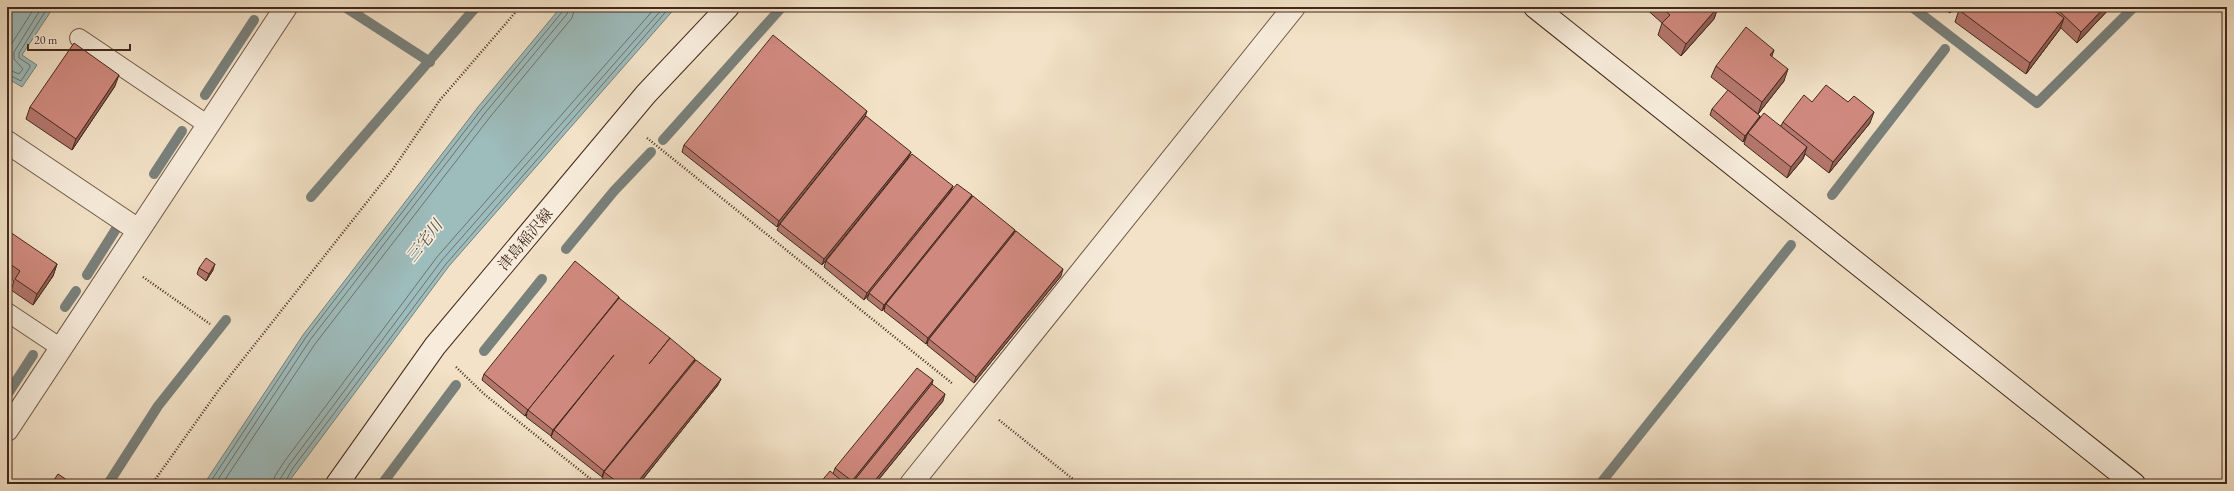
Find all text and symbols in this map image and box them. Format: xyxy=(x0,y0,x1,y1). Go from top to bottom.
scale bar xyxy=(28,26,130,52)
text: 20 m xyxy=(34,32,58,48)
street label: 津島稲沢線 xyxy=(494,204,556,274)
water label: 三宅川 xyxy=(401,214,448,266)

